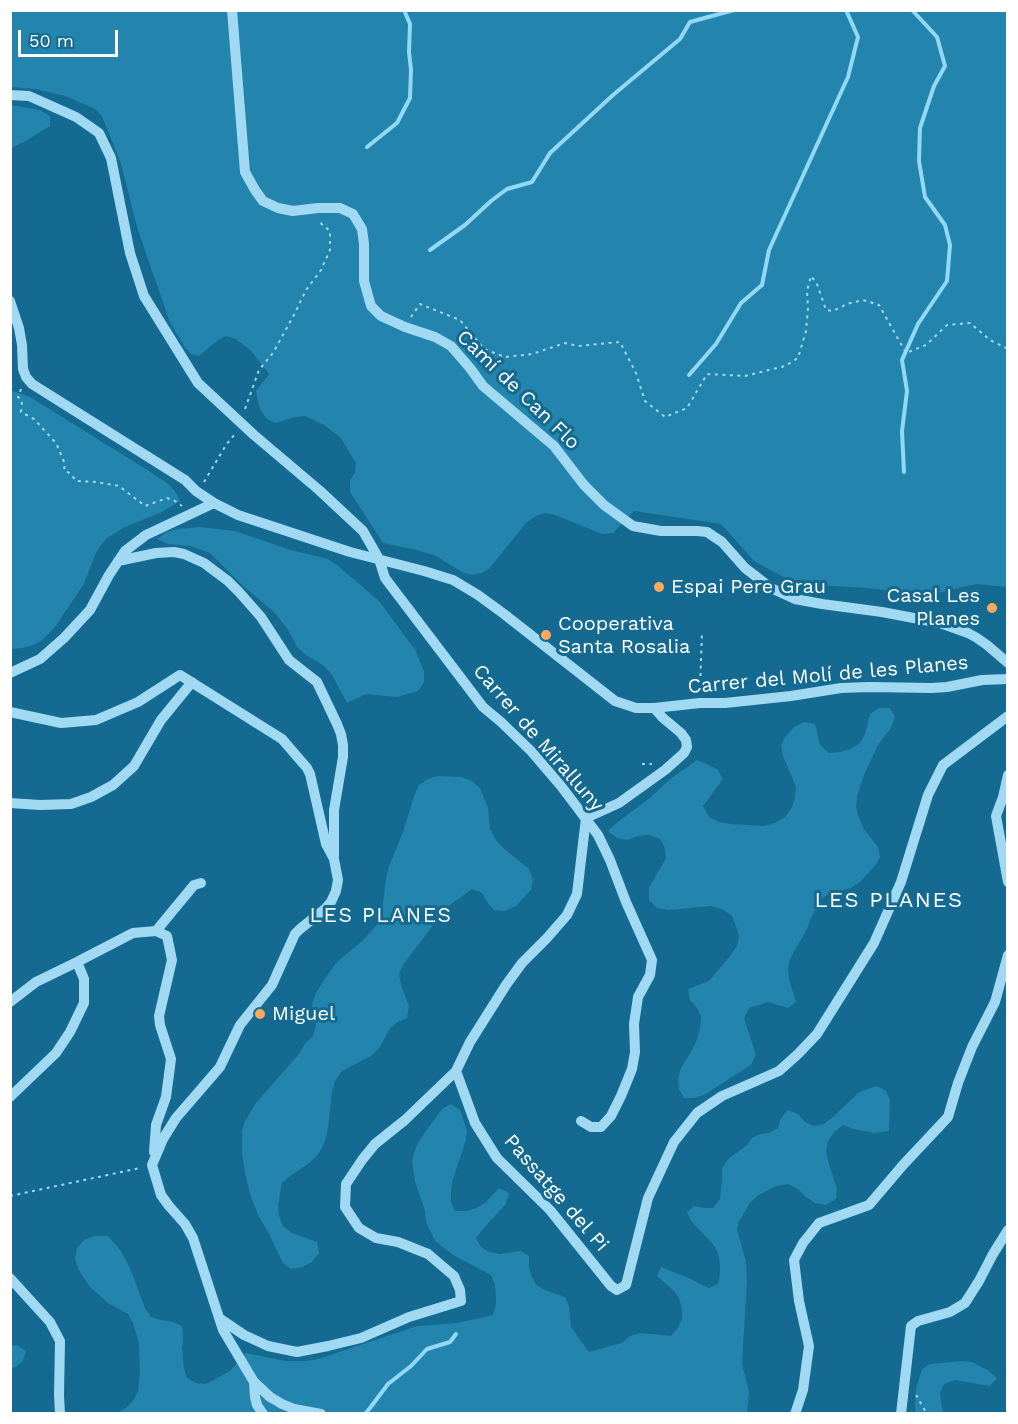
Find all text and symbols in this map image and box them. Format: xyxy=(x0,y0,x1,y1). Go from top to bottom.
scale bar xyxy=(21,18,122,56)
text: 50 m xyxy=(29,30,74,51)
street label: Camí de Can Flo xyxy=(452,325,584,455)
place label: Espai Pere Grau xyxy=(671,575,826,599)
marker: Espai Pere Grau xyxy=(652,580,666,594)
place label: Casal Les Planes xyxy=(886,584,980,631)
marker: Casal Les Planes xyxy=(985,601,999,615)
place label: Cooperativa Santa Rosalia xyxy=(558,612,690,659)
marker: Cooperativa Santa Rosalia xyxy=(539,628,553,642)
street label: Carrer del Molí de les Planes xyxy=(687,651,969,699)
street label: Carrer de Miralluny xyxy=(468,660,608,816)
district label: LES PLANES xyxy=(814,888,964,914)
district label: LES PLANES xyxy=(309,903,453,929)
place label: Miguel xyxy=(272,1002,335,1026)
marker: Miguel xyxy=(253,1007,267,1021)
street label: Passatge del Pi xyxy=(499,1129,613,1257)

